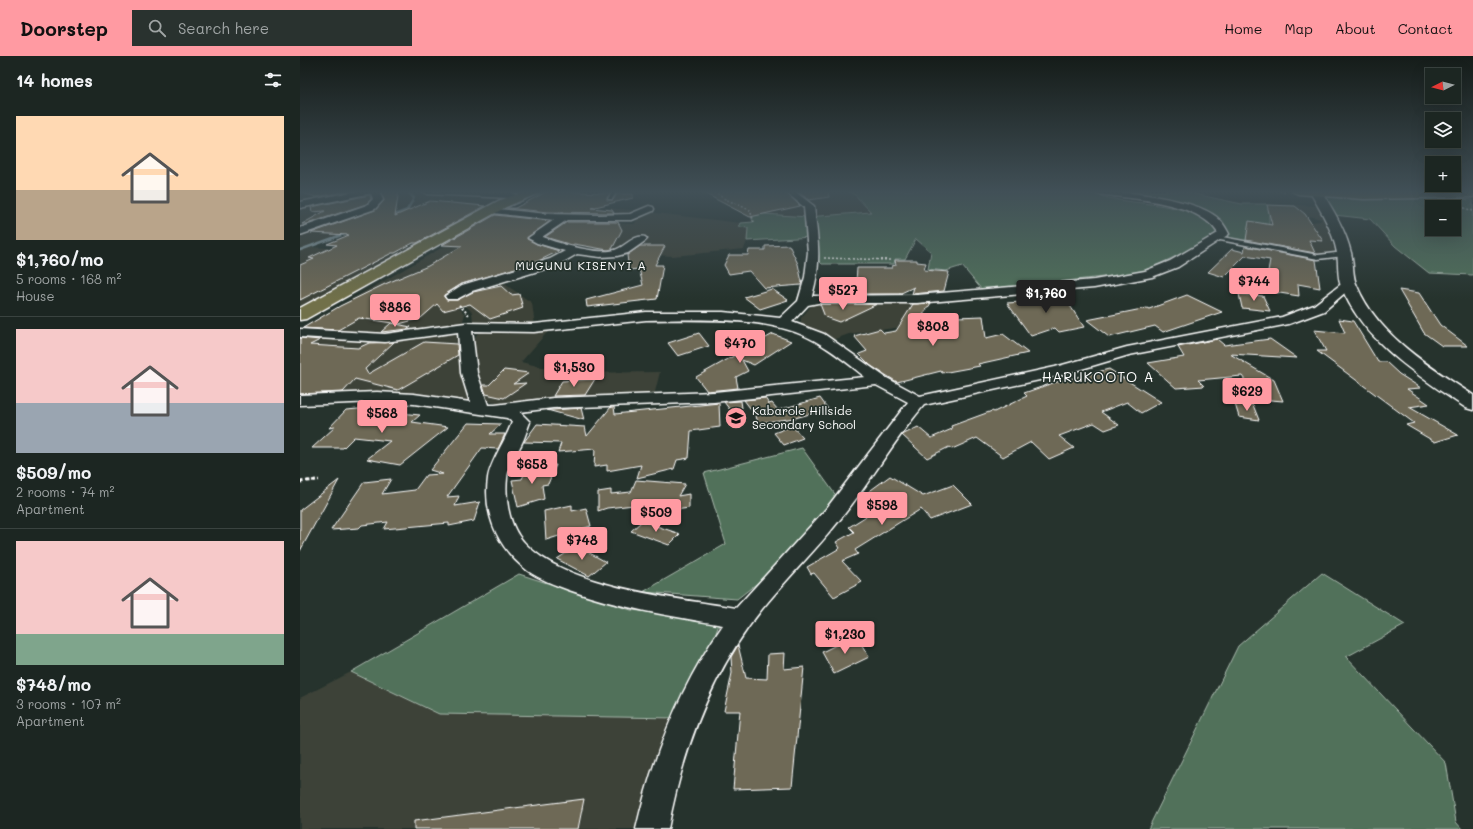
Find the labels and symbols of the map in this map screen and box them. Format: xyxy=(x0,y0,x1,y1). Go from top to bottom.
north arrow xyxy=(1425,68,1461,104)
district label: MUGUNU KISENYI A xyxy=(515,257,647,273)
pin: $744 xyxy=(1230,268,1278,302)
pin: $527 xyxy=(819,277,867,311)
pin: $1,760 xyxy=(1013,280,1079,314)
pin: $886 xyxy=(371,294,419,328)
pin: $808 xyxy=(909,313,957,347)
pin: $470 xyxy=(716,330,764,364)
pin: $1,530 xyxy=(541,354,607,388)
district label: HARUKOOTO A xyxy=(1042,367,1154,386)
pin: $629 xyxy=(1223,378,1271,412)
pin: $568 xyxy=(358,400,406,434)
place label: Kabarole Hillside Secondary School xyxy=(752,402,856,432)
school or university icon: Kabarole Hillside Secondary School xyxy=(723,405,749,431)
pin: $658 xyxy=(508,451,556,485)
pin: $598 xyxy=(858,492,906,526)
pin: $509 xyxy=(632,499,680,533)
pin: $748 xyxy=(558,527,606,561)
pin: $1,230 xyxy=(812,621,878,655)

